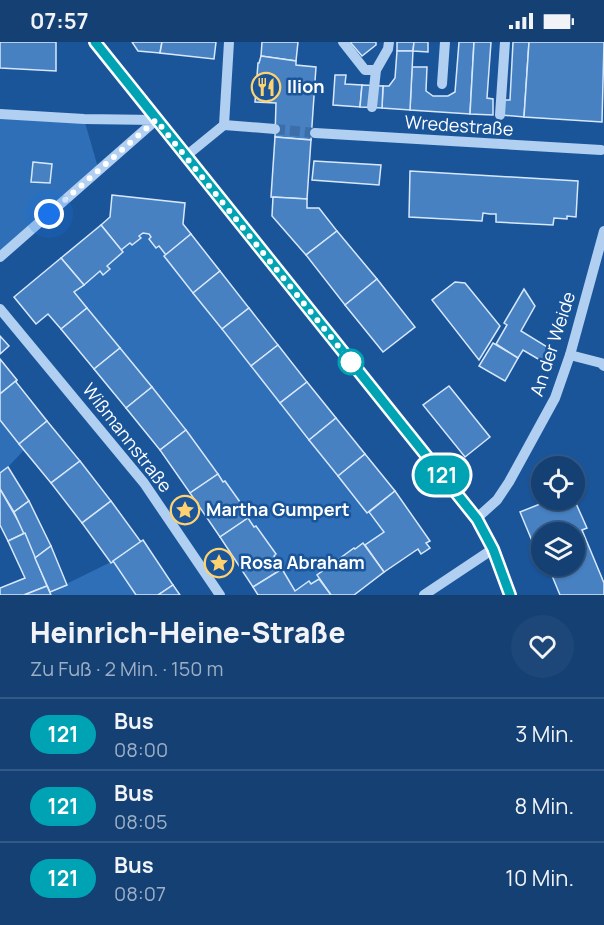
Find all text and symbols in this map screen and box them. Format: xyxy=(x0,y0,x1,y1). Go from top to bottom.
text: 07:57 xyxy=(30,6,88,36)
restaurant icon: Ilion xyxy=(250,71,282,103)
place label: Ilion xyxy=(287,74,325,98)
street label: Wredestraße xyxy=(404,109,514,141)
your location xyxy=(34,199,64,229)
street label: An der Weide xyxy=(524,288,580,399)
unlabelled marker xyxy=(338,349,364,375)
street label: Wißmannstraße xyxy=(78,378,178,497)
line badge: 121 xyxy=(408,456,476,494)
map controls xyxy=(531,456,585,576)
button: locate xyxy=(531,456,585,510)
text: 121 xyxy=(427,461,457,489)
place icon: Martha Gumpert xyxy=(169,494,201,526)
place label: Martha Gumpert xyxy=(206,497,349,521)
button: layers xyxy=(531,522,585,576)
place icon: Rosa Abraham xyxy=(203,547,235,579)
place label: Rosa Abraham xyxy=(240,550,365,574)
text: Heinrich-Heine-Straße xyxy=(30,613,345,651)
button: heart xyxy=(511,615,574,678)
text: Zu Fuß · 2 Min. · 150 m xyxy=(30,655,223,682)
text: Bus xyxy=(114,706,154,736)
text: 3 Min. xyxy=(515,719,574,749)
text: 121 xyxy=(48,720,78,748)
text: 08:00 xyxy=(114,736,168,763)
text: Bus xyxy=(114,778,154,808)
text: 8 Min. xyxy=(515,791,574,821)
text: 121 xyxy=(48,792,78,820)
text: 08:05 xyxy=(114,808,168,835)
text: Bus xyxy=(114,850,154,880)
text: 10 Min. xyxy=(505,863,574,893)
text: 121 xyxy=(48,864,78,892)
text: 08:07 xyxy=(114,880,166,907)

